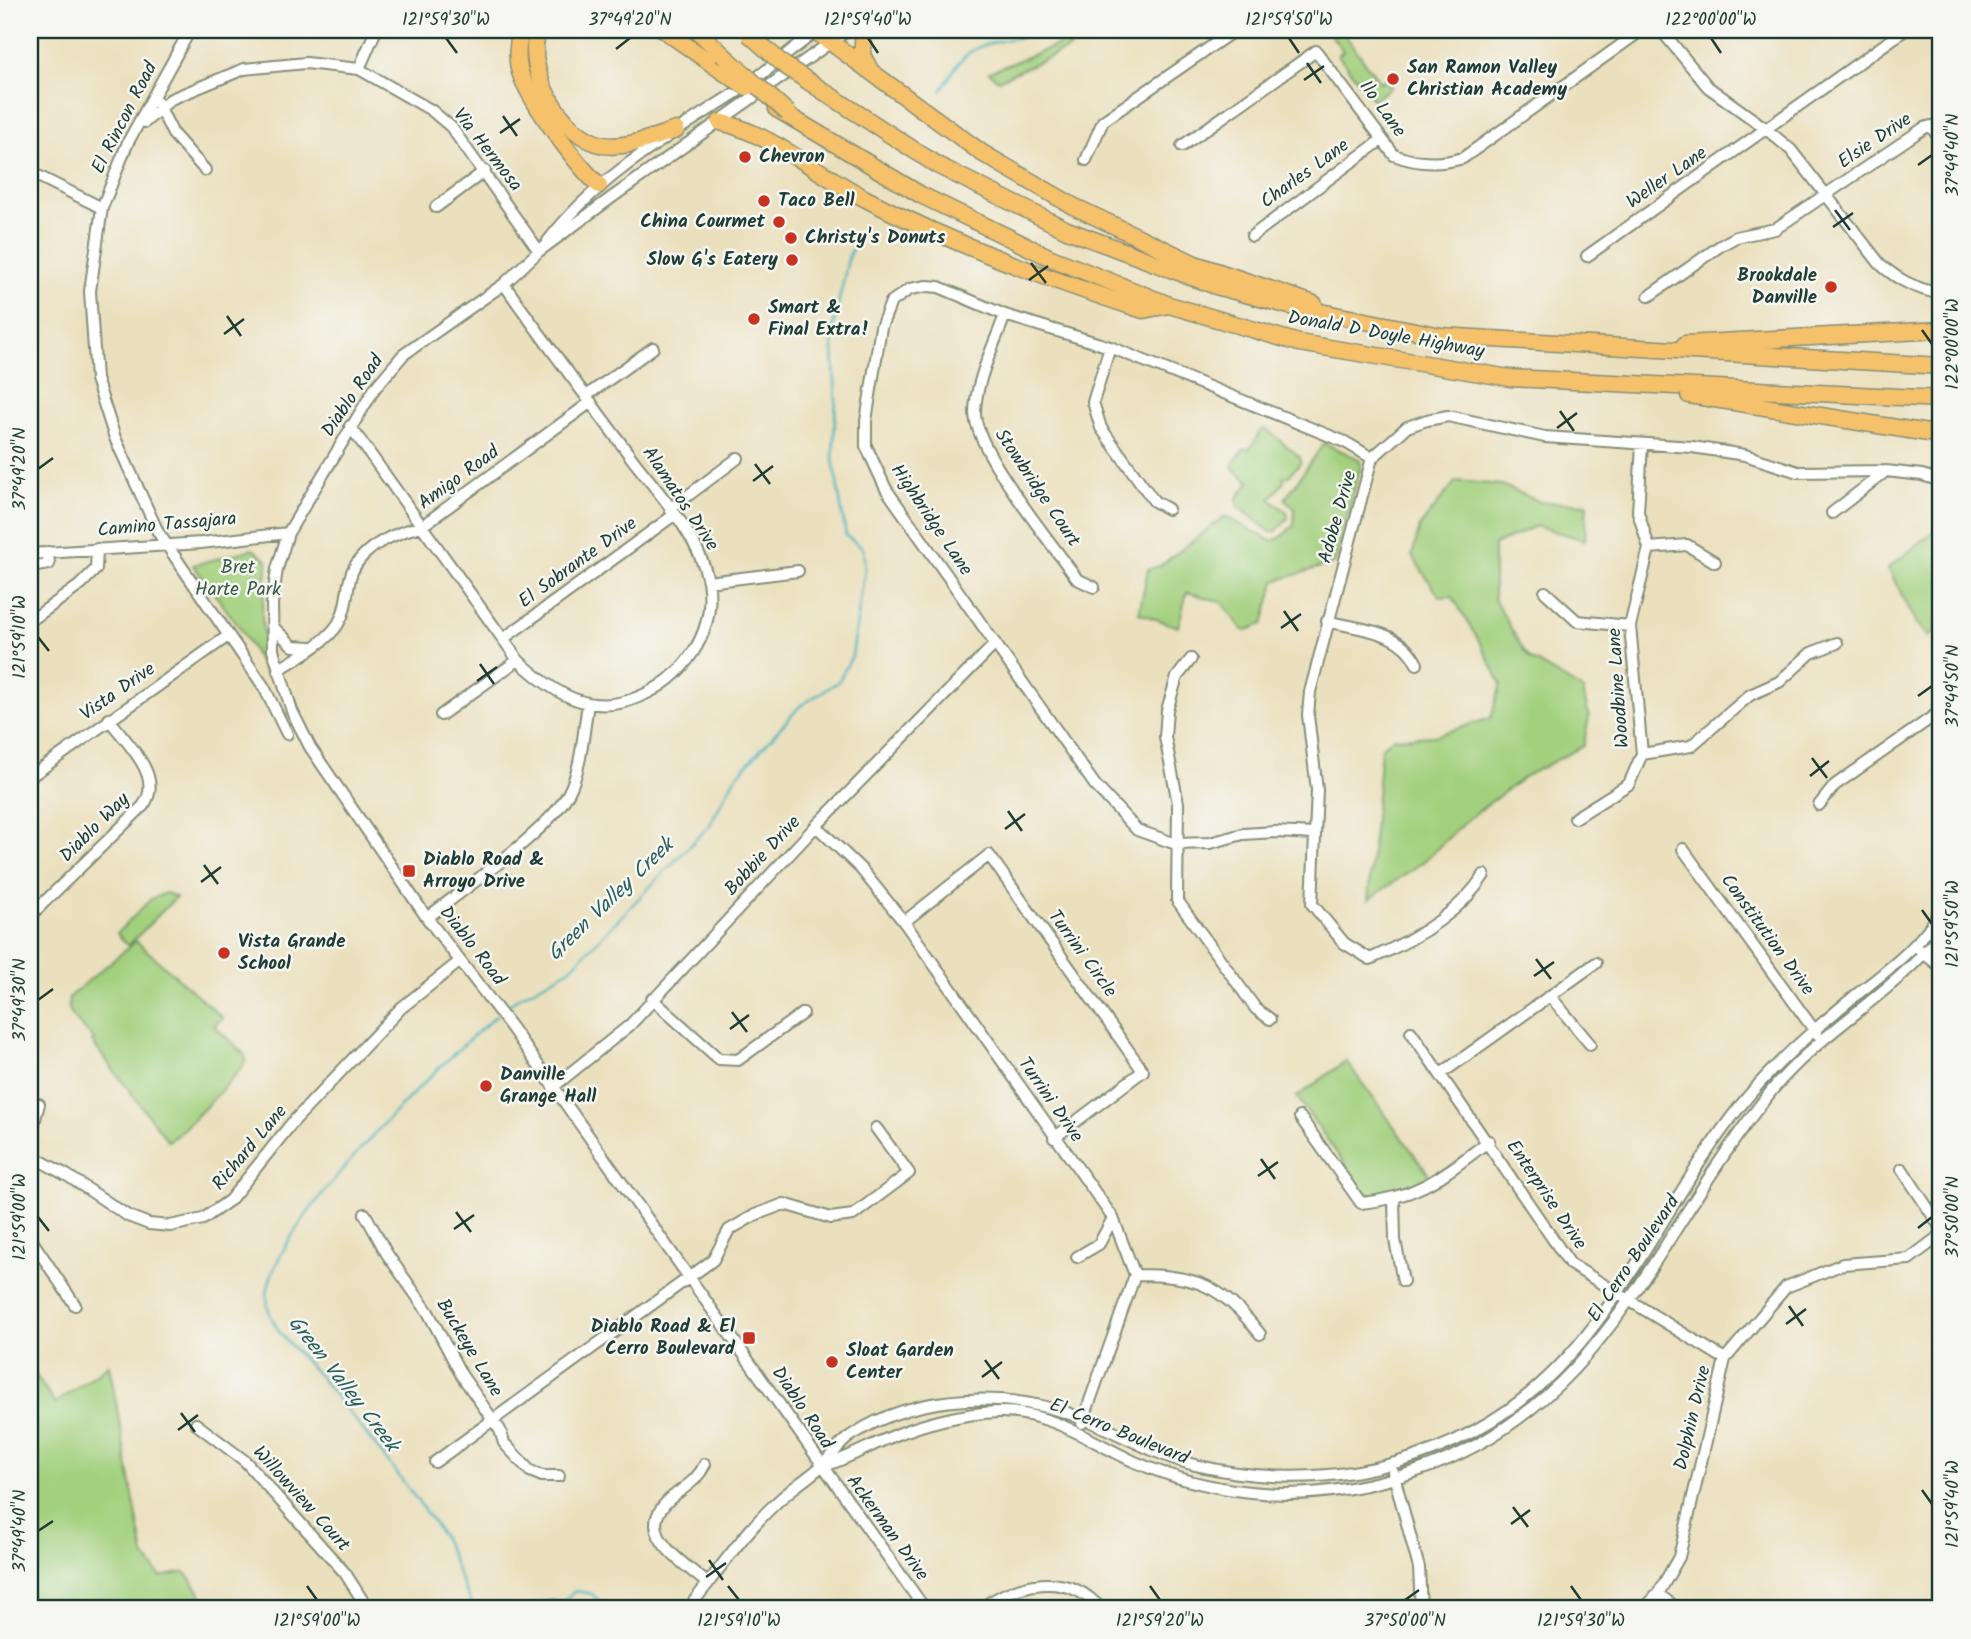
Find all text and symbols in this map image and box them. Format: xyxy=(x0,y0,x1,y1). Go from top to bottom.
text: 121°59'30"W xyxy=(402,6,490,35)
text: 37°49'20"N xyxy=(588,6,672,35)
text: 121°59'40"W xyxy=(824,6,912,35)
text: 121°59'50"W xyxy=(1245,6,1333,35)
text: 122°00'00"W xyxy=(1665,6,1757,35)
place label: San Ramon Valley Christian Academy xyxy=(1407,53,1567,105)
street label: El Rincon Road xyxy=(84,56,166,179)
marker: San Ramon Valley Christian Academy xyxy=(1385,71,1401,87)
street label: Ilo Lane xyxy=(1351,74,1413,144)
street label: Via Hermosa xyxy=(445,102,529,198)
street label: Elsie Drive xyxy=(1832,105,1919,177)
text: 37°49'40"N xyxy=(1939,113,1968,197)
street label: Charles Lane xyxy=(1254,131,1356,217)
street label: Weller Lane xyxy=(1620,139,1714,217)
place label: Chevron xyxy=(759,142,825,172)
marker: Chevron xyxy=(737,149,753,165)
place label: Taco Bell xyxy=(778,186,855,216)
marker: Taco Bell xyxy=(756,193,772,209)
place label: China Courmet xyxy=(640,207,765,237)
marker: China Courmet xyxy=(771,214,787,230)
place label: Christy's Donuts xyxy=(805,223,946,253)
marker: Christy's Donuts xyxy=(783,230,799,246)
place label: Slow G's Eatery xyxy=(647,245,778,275)
marker: Slow G's Eatery xyxy=(784,252,800,268)
place label: Brookdale Danville xyxy=(1737,261,1817,313)
marker: Brookdale Danville xyxy=(1823,279,1839,295)
place label: Smart & Final Extra! xyxy=(768,293,870,345)
text: 122°00'00"W xyxy=(1939,298,1968,390)
street label: Donald D Doyle Highway xyxy=(1285,303,1488,367)
marker: Smart & Final Extra! xyxy=(746,311,762,327)
street label: Diablo Road xyxy=(314,348,392,444)
street label: Stowbridge Court xyxy=(986,423,1088,554)
text: 37°49'20"N xyxy=(6,427,35,511)
street label: Amigo Road xyxy=(412,438,506,518)
street label: Alamatos Drive xyxy=(634,441,726,558)
street label: Highbridge Lane xyxy=(882,458,980,583)
street label: Adobe Drive xyxy=(1310,467,1366,567)
street label: Camino Tassajara xyxy=(96,504,238,546)
street label: El Sobrante Drive xyxy=(512,509,644,616)
park label: Bret Harte Park xyxy=(195,553,281,605)
text: 121°59'10"W xyxy=(6,595,35,679)
street label: Woodbine Lane xyxy=(1600,626,1638,749)
text: 37°49'50"N xyxy=(1939,645,1968,727)
street label: Vista Drive xyxy=(74,655,162,729)
street label: Diablo Way xyxy=(53,785,138,870)
street label: Bobbie Drive xyxy=(718,809,809,903)
water label: Green Valley Creek xyxy=(540,828,684,969)
place label: Diablo Road & Arroyo Drive xyxy=(423,845,544,897)
marker: Diablo Road & Arroyo Drive xyxy=(401,863,417,879)
street label: Constitution Drive xyxy=(1712,868,1822,1003)
text: 121°59'50"W xyxy=(1939,880,1968,968)
street label: Diablo Road xyxy=(431,899,513,993)
street label: Turrini Circle xyxy=(1040,904,1125,1005)
place label: Vista Grande School xyxy=(238,927,345,979)
marker: Vista Grande School xyxy=(216,945,232,961)
text: 37°49'30"N xyxy=(6,958,35,1042)
street label: Turrini Drive xyxy=(1010,1051,1091,1149)
place label: Danville Grange Hall xyxy=(500,1060,597,1112)
marker: Danville Grange Hall xyxy=(478,1078,494,1094)
street label: Richard Lane xyxy=(205,1098,295,1198)
street label: Enterprise Drive xyxy=(1498,1134,1594,1256)
text: 121°59'00"W xyxy=(6,1174,35,1260)
text: 37°50'00"N xyxy=(1939,1176,1968,1258)
street label: El Cerro Boulevard xyxy=(1580,1189,1688,1329)
street label: Buckeye Lane xyxy=(428,1293,510,1403)
water label: Green Valley Creek xyxy=(279,1309,409,1462)
place label: Diablo Road & El Cerro Boulevard xyxy=(591,1312,736,1364)
marker: Diablo Road & El Cerro Boulevard xyxy=(741,1330,757,1346)
place label: Sloat Garden Center xyxy=(846,1336,954,1388)
marker: Sloat Garden Center xyxy=(824,1354,840,1370)
street label: Diablo Road xyxy=(763,1360,841,1456)
street label: Dolphin Drive xyxy=(1666,1362,1720,1473)
street label: El Cerro Boulevard xyxy=(1045,1390,1194,1474)
street label: Willowview Court xyxy=(245,1439,358,1559)
text: 121°59'40"W xyxy=(1939,1460,1968,1548)
street label: Ackerman Drive xyxy=(838,1469,936,1588)
text: 37°49'40"N xyxy=(6,1489,35,1573)
text: 121°59'00"W xyxy=(274,1607,360,1636)
text: 121°59'10"W xyxy=(697,1607,781,1636)
text: 121°59'20"W xyxy=(1116,1607,1204,1636)
text: 37°50'00"N xyxy=(1364,1607,1446,1636)
text: 121°59'30"W xyxy=(1537,1607,1625,1636)

